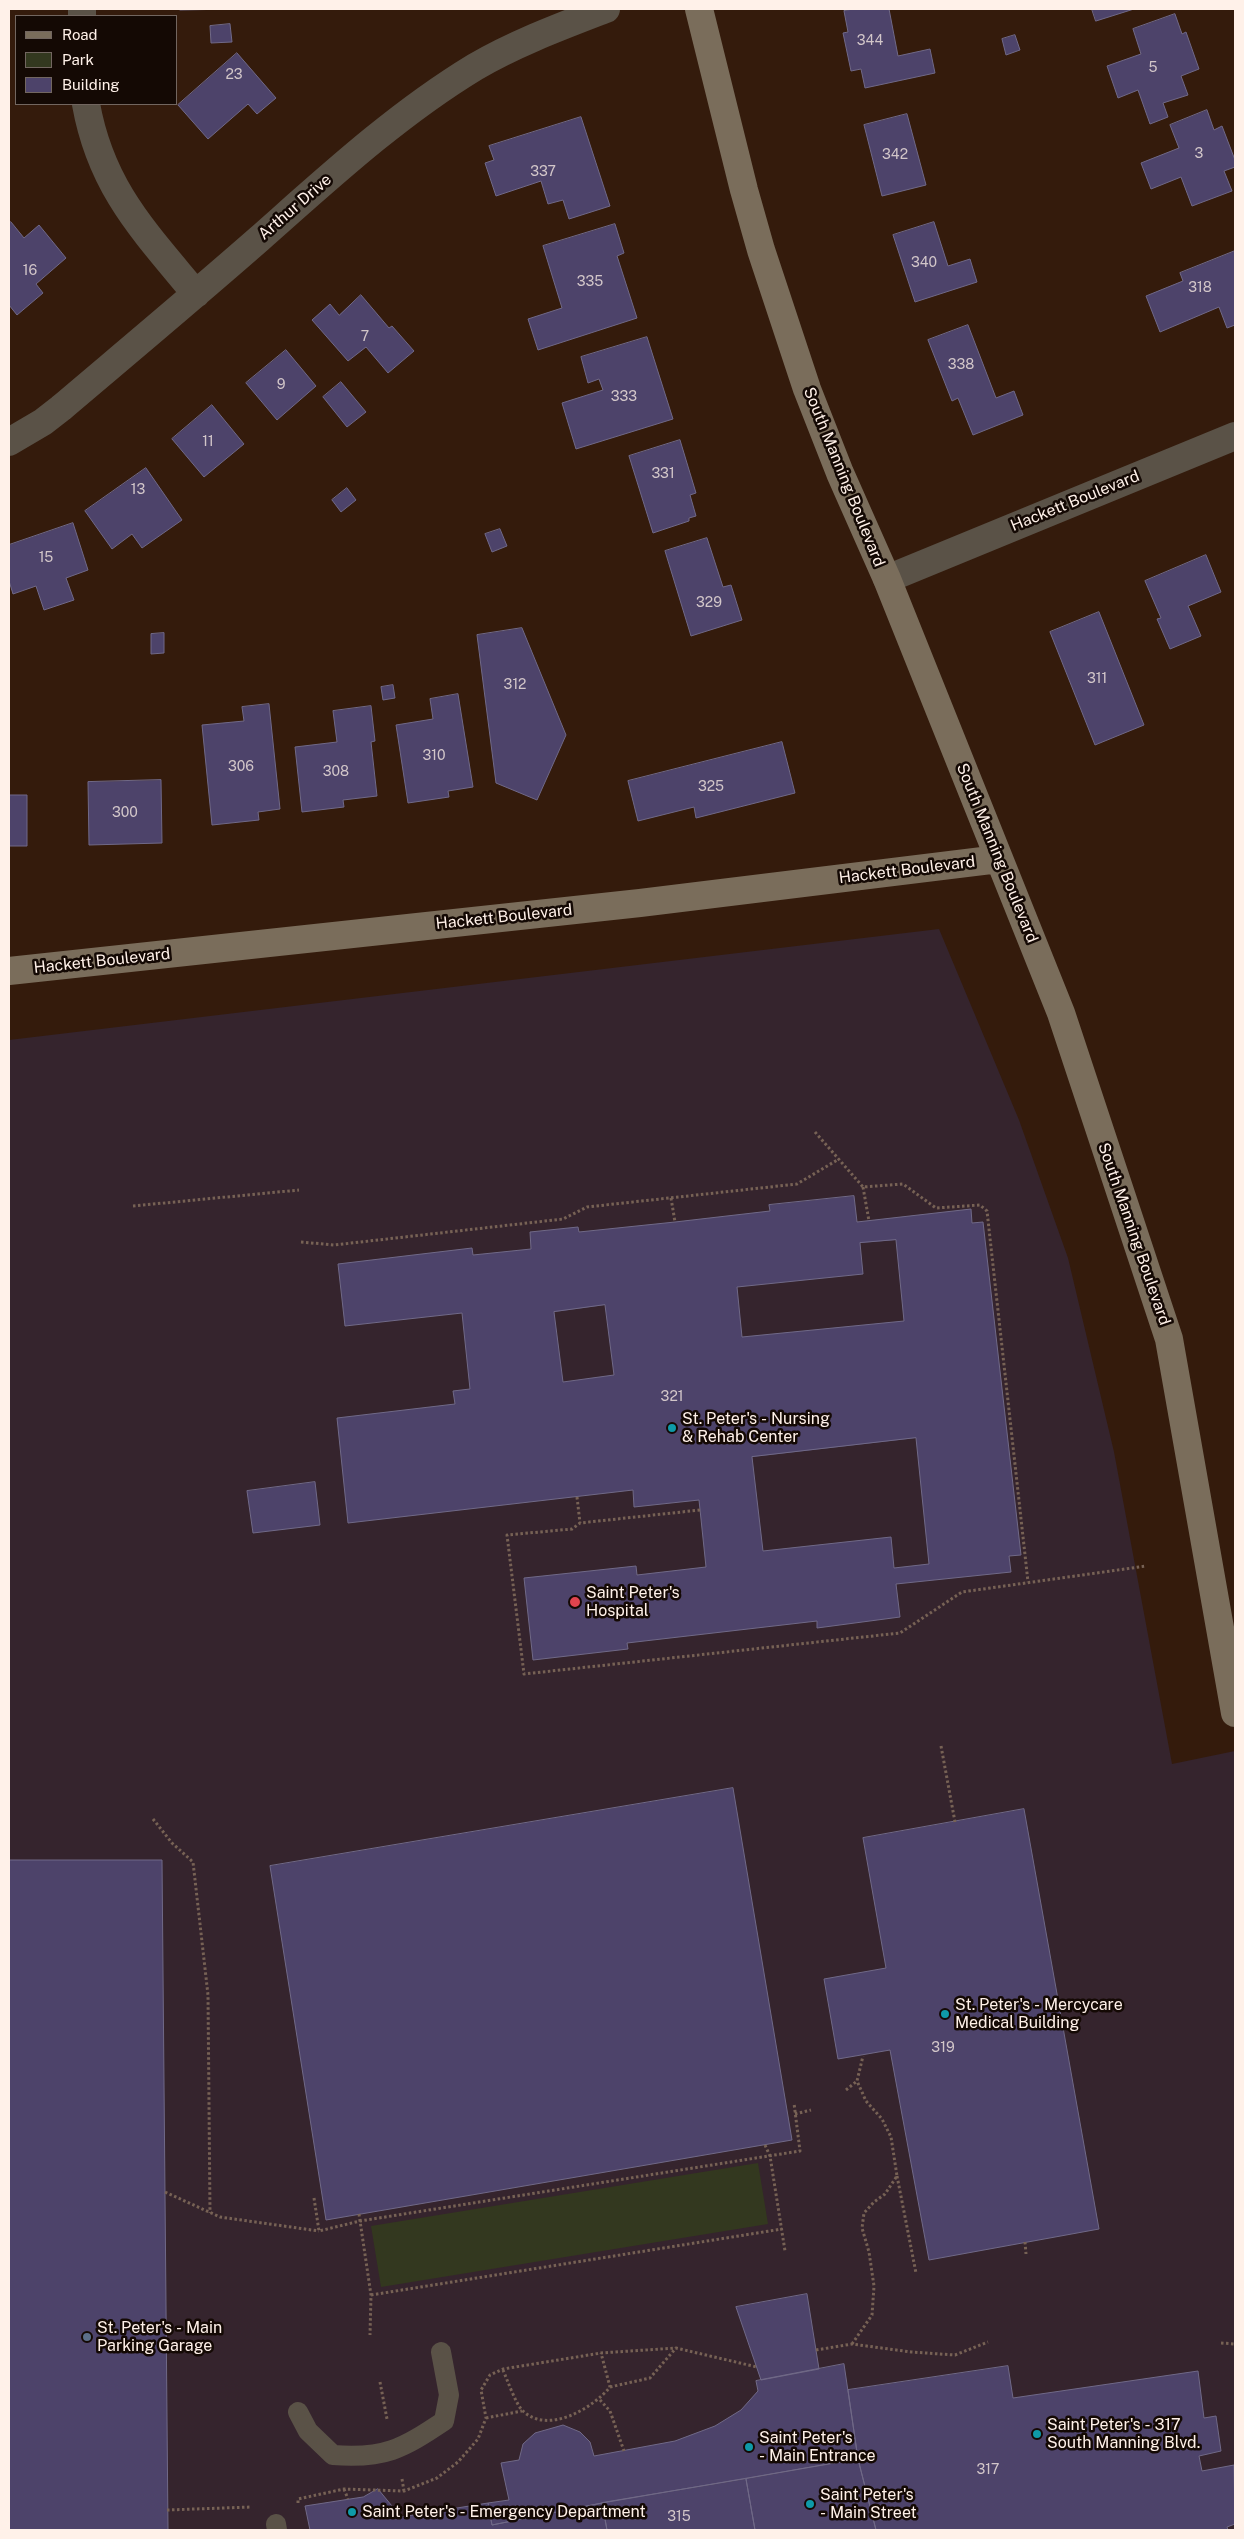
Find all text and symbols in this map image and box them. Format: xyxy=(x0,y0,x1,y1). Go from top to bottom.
legend xyxy=(15,15,178,105)
text: Road xyxy=(62,26,98,43)
house number: 344 xyxy=(857,33,883,49)
text: Park xyxy=(62,51,94,68)
house number: 5 xyxy=(1149,60,1157,76)
house number: 23 xyxy=(225,67,243,83)
text: Building xyxy=(62,76,120,93)
house number: 3 xyxy=(1195,146,1203,162)
house number: 342 xyxy=(882,147,908,163)
house number: 337 xyxy=(530,164,556,180)
street label: Arthur Drive xyxy=(254,170,336,244)
house number: 340 xyxy=(911,255,937,271)
house number: 16 xyxy=(23,263,37,279)
house number: 335 xyxy=(577,274,603,290)
house number: 318 xyxy=(1188,280,1212,296)
house number: 7 xyxy=(361,329,369,345)
house number: 338 xyxy=(948,357,974,373)
house number: 9 xyxy=(277,377,285,393)
street label: South Manning Boulevard xyxy=(799,384,889,570)
house number: 333 xyxy=(611,389,637,405)
house number: 11 xyxy=(202,434,214,450)
house number: 331 xyxy=(651,466,675,482)
street label: Hackett Boulevard xyxy=(1008,466,1142,536)
house number: 13 xyxy=(131,482,145,498)
house number: 15 xyxy=(39,550,53,566)
house number: 329 xyxy=(696,595,722,611)
house number: 311 xyxy=(1087,671,1107,687)
house number: 312 xyxy=(504,677,526,693)
house number: 310 xyxy=(422,748,446,764)
house number: 306 xyxy=(228,759,254,775)
street label: South Manning Boulevard xyxy=(952,760,1042,946)
house number: 308 xyxy=(323,764,349,780)
house number: 325 xyxy=(698,779,724,795)
house number: 300 xyxy=(112,805,138,821)
street label: Hackett Boulevard xyxy=(838,852,976,888)
street label: Hackett Boulevard xyxy=(435,900,573,934)
street label: Hackett Boulevard xyxy=(33,944,171,978)
street label: South Manning Boulevard xyxy=(1094,1140,1174,1328)
house number: 321 xyxy=(661,1389,683,1405)
place label: St. Peter's - Nursing & Rehab Center xyxy=(682,1409,830,1447)
marker: St. Peter's - Nursing & Rehab Center xyxy=(666,1422,678,1434)
place label: Saint Peter's Hospital xyxy=(586,1583,680,1621)
marker: Saint Peter's Hospital xyxy=(568,1595,582,1609)
place label: St. Peter's - Mercycare Medical Building xyxy=(955,1995,1123,2033)
marker: St. Peter's - Mercycare Medical Building xyxy=(939,2008,951,2020)
house number: 319 xyxy=(931,2040,955,2056)
place label: St. Peter's - Main Parking Garage xyxy=(97,2318,222,2356)
marker: St. Peter's - Main Parking Garage xyxy=(81,2331,93,2343)
place label: Saint Peter's - 317 South Manning Blvd. xyxy=(1047,2415,1200,2453)
place label: Saint Peter's - Main Entrance xyxy=(759,2428,876,2466)
marker: Saint Peter's - 317 South Manning Blvd. xyxy=(1031,2428,1043,2440)
marker: Saint Peter's - Main Entrance xyxy=(743,2441,755,2453)
house number: 317 xyxy=(977,2462,999,2478)
place label: Saint Peter's - Main Street xyxy=(820,2485,917,2523)
marker: Saint Peter's - Main Street xyxy=(804,2498,816,2510)
place label: Saint Peter's - Emergency Department xyxy=(362,2502,646,2522)
marker: Saint Peter's - Emergency Department xyxy=(346,2506,358,2518)
house number: 315 xyxy=(667,2509,691,2525)

